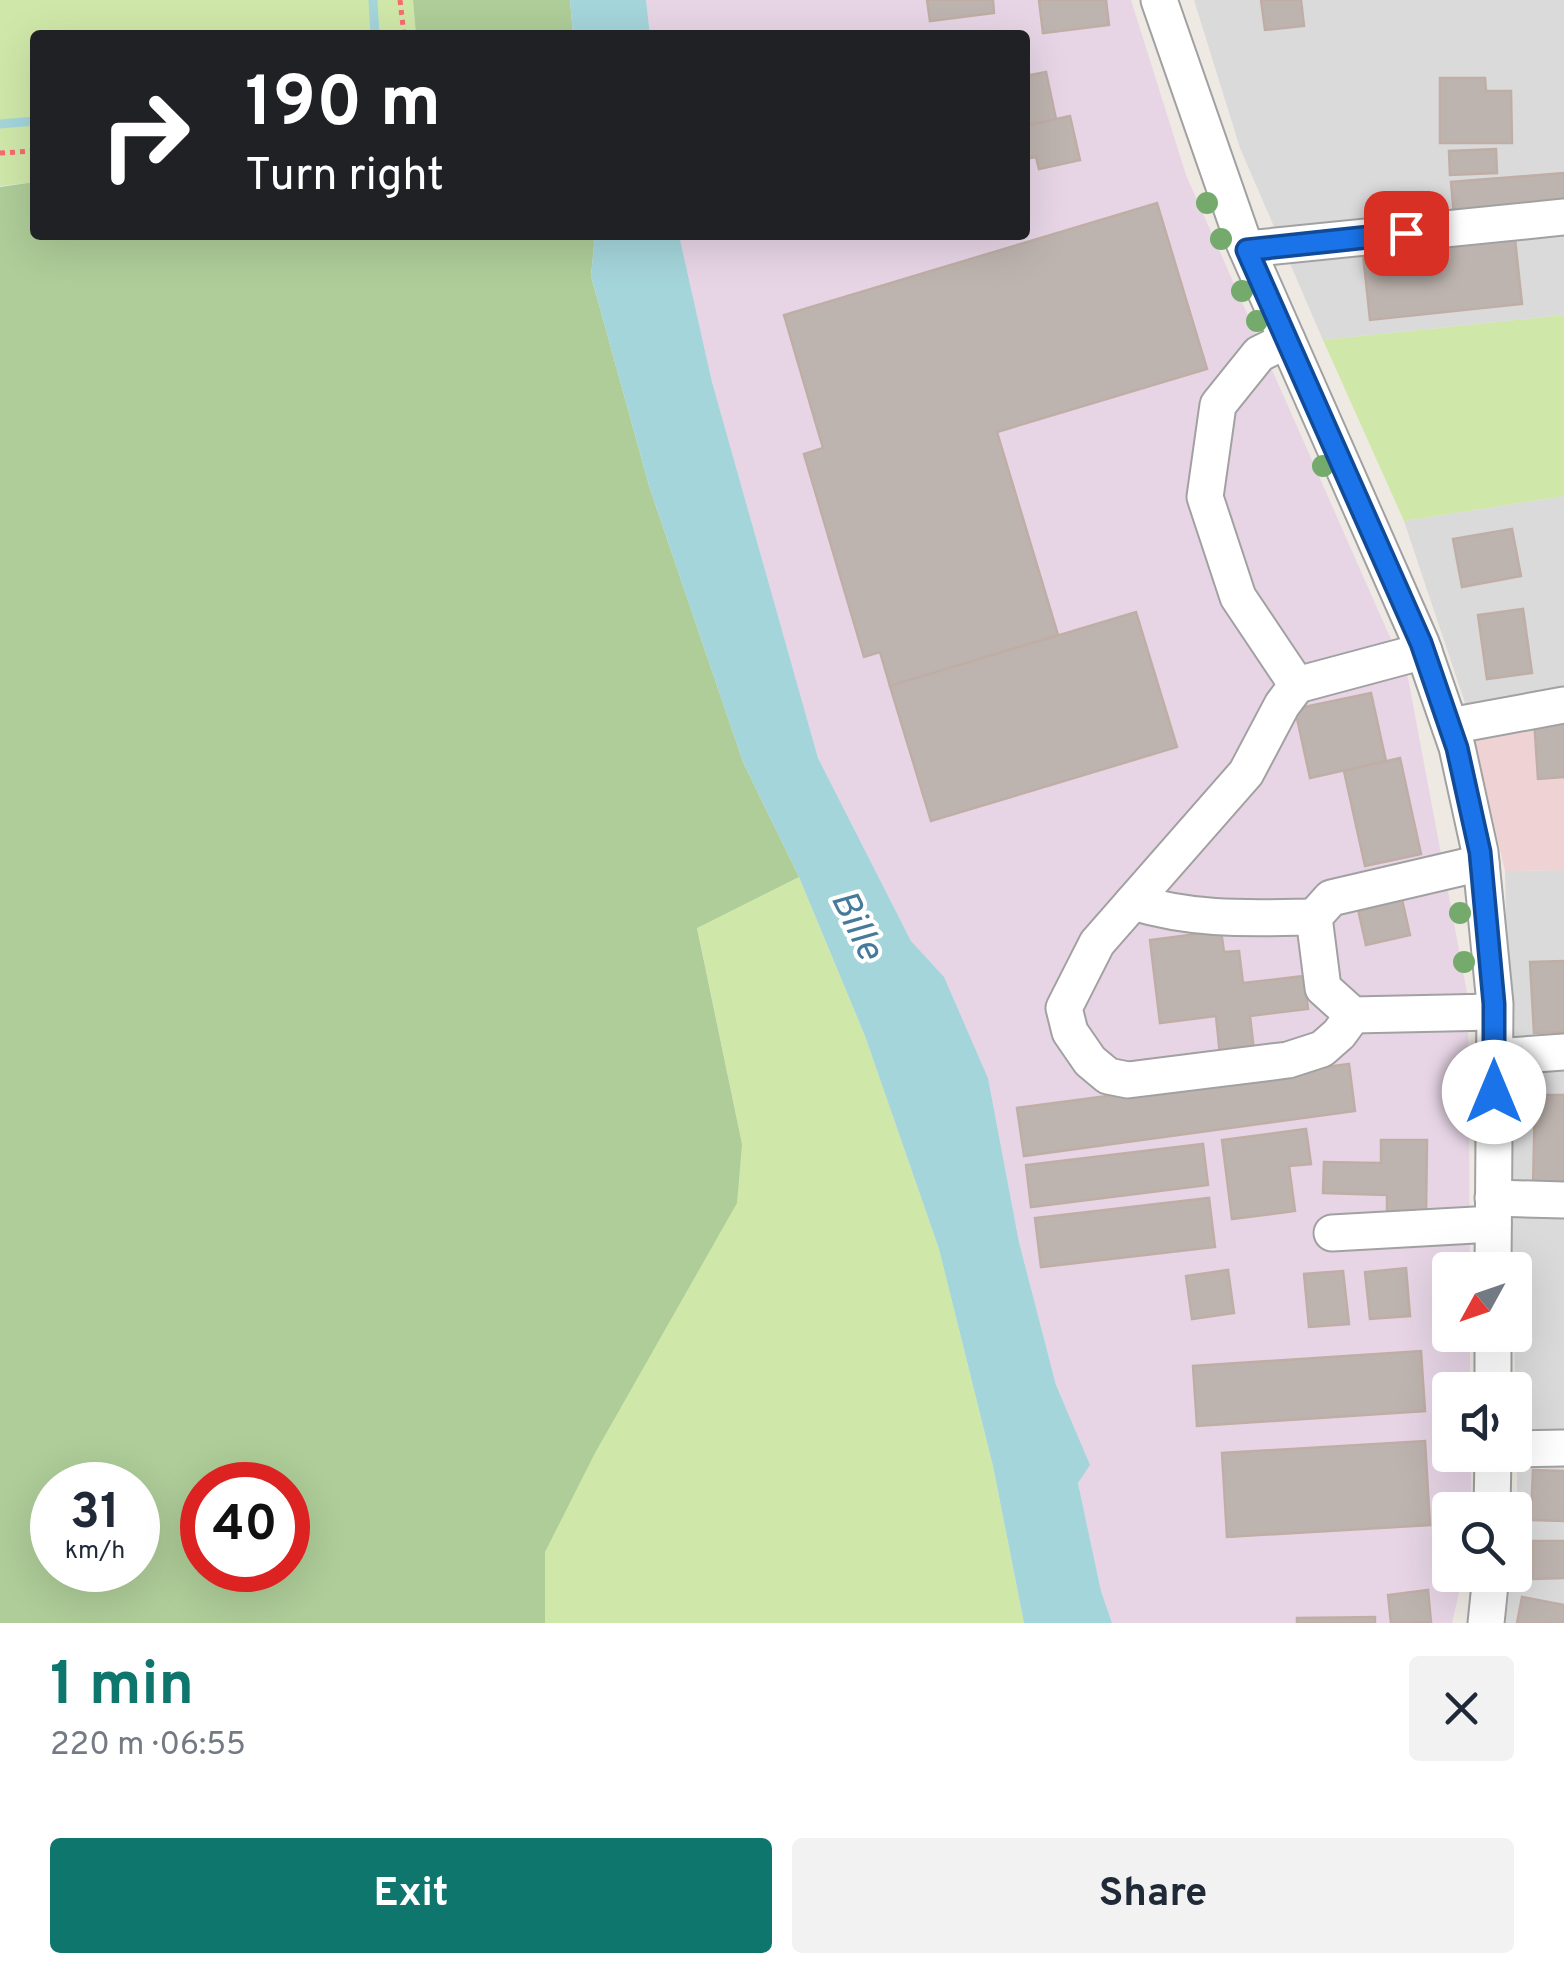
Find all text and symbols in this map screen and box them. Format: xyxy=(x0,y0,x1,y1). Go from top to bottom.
text: 190 m xyxy=(245,62,441,151)
icon: right xyxy=(80,70,210,200)
text: Turn right xyxy=(245,149,444,206)
pin xyxy=(1364,191,1449,276)
icon: arrive xyxy=(1379,206,1434,261)
water label: Bille xyxy=(817,883,893,970)
position arrow xyxy=(1442,1040,1546,1144)
north arrow xyxy=(1432,1252,1532,1352)
map controls xyxy=(1432,1252,1532,1592)
button: sound xyxy=(1432,1372,1532,1472)
speed limit sign: 40 xyxy=(180,1462,310,1592)
text: 31 xyxy=(70,1483,120,1546)
button: search xyxy=(1432,1492,1532,1592)
text: km/h xyxy=(65,1536,125,1568)
text: 1 min xyxy=(50,1650,194,1726)
button: close xyxy=(1409,1656,1514,1761)
text: 220 m · 06:55 xyxy=(50,1726,246,1766)
button: Exit xyxy=(50,1838,772,1953)
button: Share xyxy=(792,1838,1514,1953)

